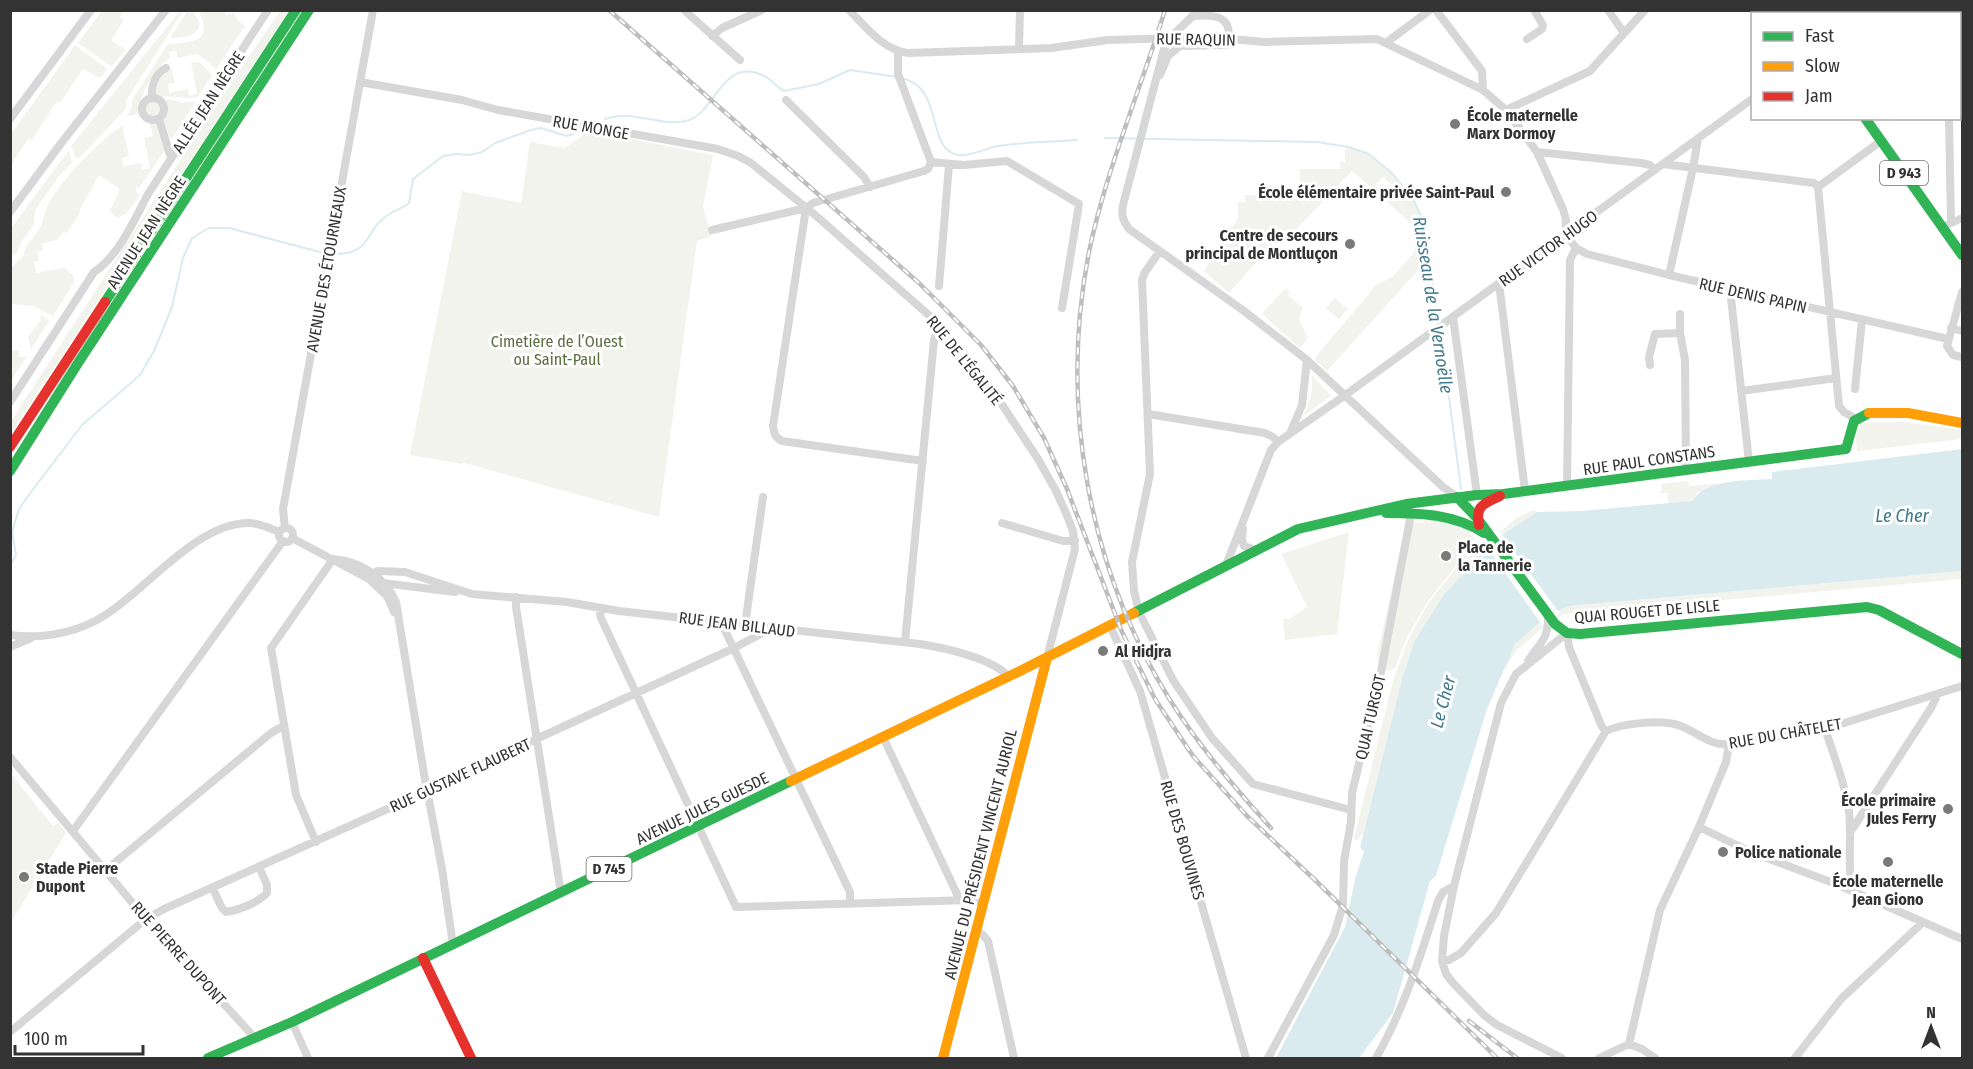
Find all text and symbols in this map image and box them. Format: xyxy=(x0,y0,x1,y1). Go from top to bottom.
legend xyxy=(1751,12,1961,120)
text: Fast xyxy=(1805,25,1834,47)
street label: RUE RAQUIN xyxy=(1156,29,1236,50)
street label: ALLÉE JEAN NÈGRE xyxy=(168,48,248,157)
text: Slow xyxy=(1805,55,1840,77)
text: Jam xyxy=(1805,85,1833,107)
place label: École maternelle Marx Dormoy xyxy=(1467,105,1578,143)
street label: RUE MONGE xyxy=(551,111,630,144)
marker: École maternelle Marx Dormoy xyxy=(1448,117,1462,131)
road number: D 943 xyxy=(1880,161,1928,185)
street label: AVENUE JEAN NÈGRE xyxy=(103,172,190,292)
place label: École élémentaire privée Saint-Paul xyxy=(1258,182,1495,202)
street label: AVENUE DES ÉTOURNEAUX xyxy=(303,185,350,353)
marker: École élémentaire privée Saint-Paul xyxy=(1499,185,1513,199)
street label: RUE VICTOR HUGO xyxy=(1495,206,1601,291)
water label: Ruisseau de la Vernoëlle xyxy=(1408,215,1458,396)
place label: Centre de secours principal de Montluçon xyxy=(1185,226,1338,264)
marker: Centre de secours principal de Montluçon xyxy=(1343,237,1357,251)
street label: RUE DENIS PAPIN xyxy=(1697,274,1809,317)
street label: RUE DE L'ÉGALITÉ xyxy=(923,312,1006,409)
park label: Cimetière de l’Ouest ou Saint-Paul xyxy=(491,332,624,369)
street label: RUE PAUL CONSTANS xyxy=(1582,442,1716,479)
water label: Le Cher xyxy=(1875,505,1929,527)
place label: Place de la Tannerie xyxy=(1458,538,1532,575)
marker: Place de la Tannerie xyxy=(1439,549,1453,563)
street label: QUAI ROUGET DE LISLE xyxy=(1574,596,1721,627)
street label: RUE JEAN BILLAUD xyxy=(678,608,796,641)
place label: Al Hidjra xyxy=(1114,642,1171,661)
marker: Al Hidjra xyxy=(1096,644,1110,658)
street label: QUAI TURGOT xyxy=(1351,672,1390,762)
water label: Le Cher xyxy=(1425,673,1461,731)
street label: RUE DU CHÂTELET xyxy=(1727,714,1843,753)
street label: AVENUE DU PRÉSIDENT VINCENT AURIOL xyxy=(940,727,1021,981)
street label: RUE GUSTAVE FLAUBERT xyxy=(387,734,534,816)
street label: AVENUE JULES GUESDE xyxy=(633,768,771,849)
street label: RUE DES BOUVINES xyxy=(1156,778,1209,902)
place label: École primaire Jules Ferry xyxy=(1841,790,1936,828)
marker: École primaire Jules Ferry xyxy=(1941,802,1955,816)
place label: Police nationale xyxy=(1735,843,1842,862)
marker: Police nationale xyxy=(1716,845,1730,859)
marker: École maternelle Jean Giono xyxy=(1881,855,1895,869)
road number: D 745 xyxy=(586,857,632,881)
place label: Stade Pierre Dupont xyxy=(36,859,118,896)
marker: Stade Pierre Dupont xyxy=(17,870,31,884)
place label: École maternelle Jean Giono xyxy=(1833,871,1943,909)
street label: RUE PIERRE DUPONT xyxy=(127,898,230,1009)
north arrow xyxy=(1901,997,1961,1057)
text: N xyxy=(1926,1003,1936,1022)
scale bar xyxy=(15,1018,142,1056)
text: 100 m xyxy=(24,1028,68,1050)

